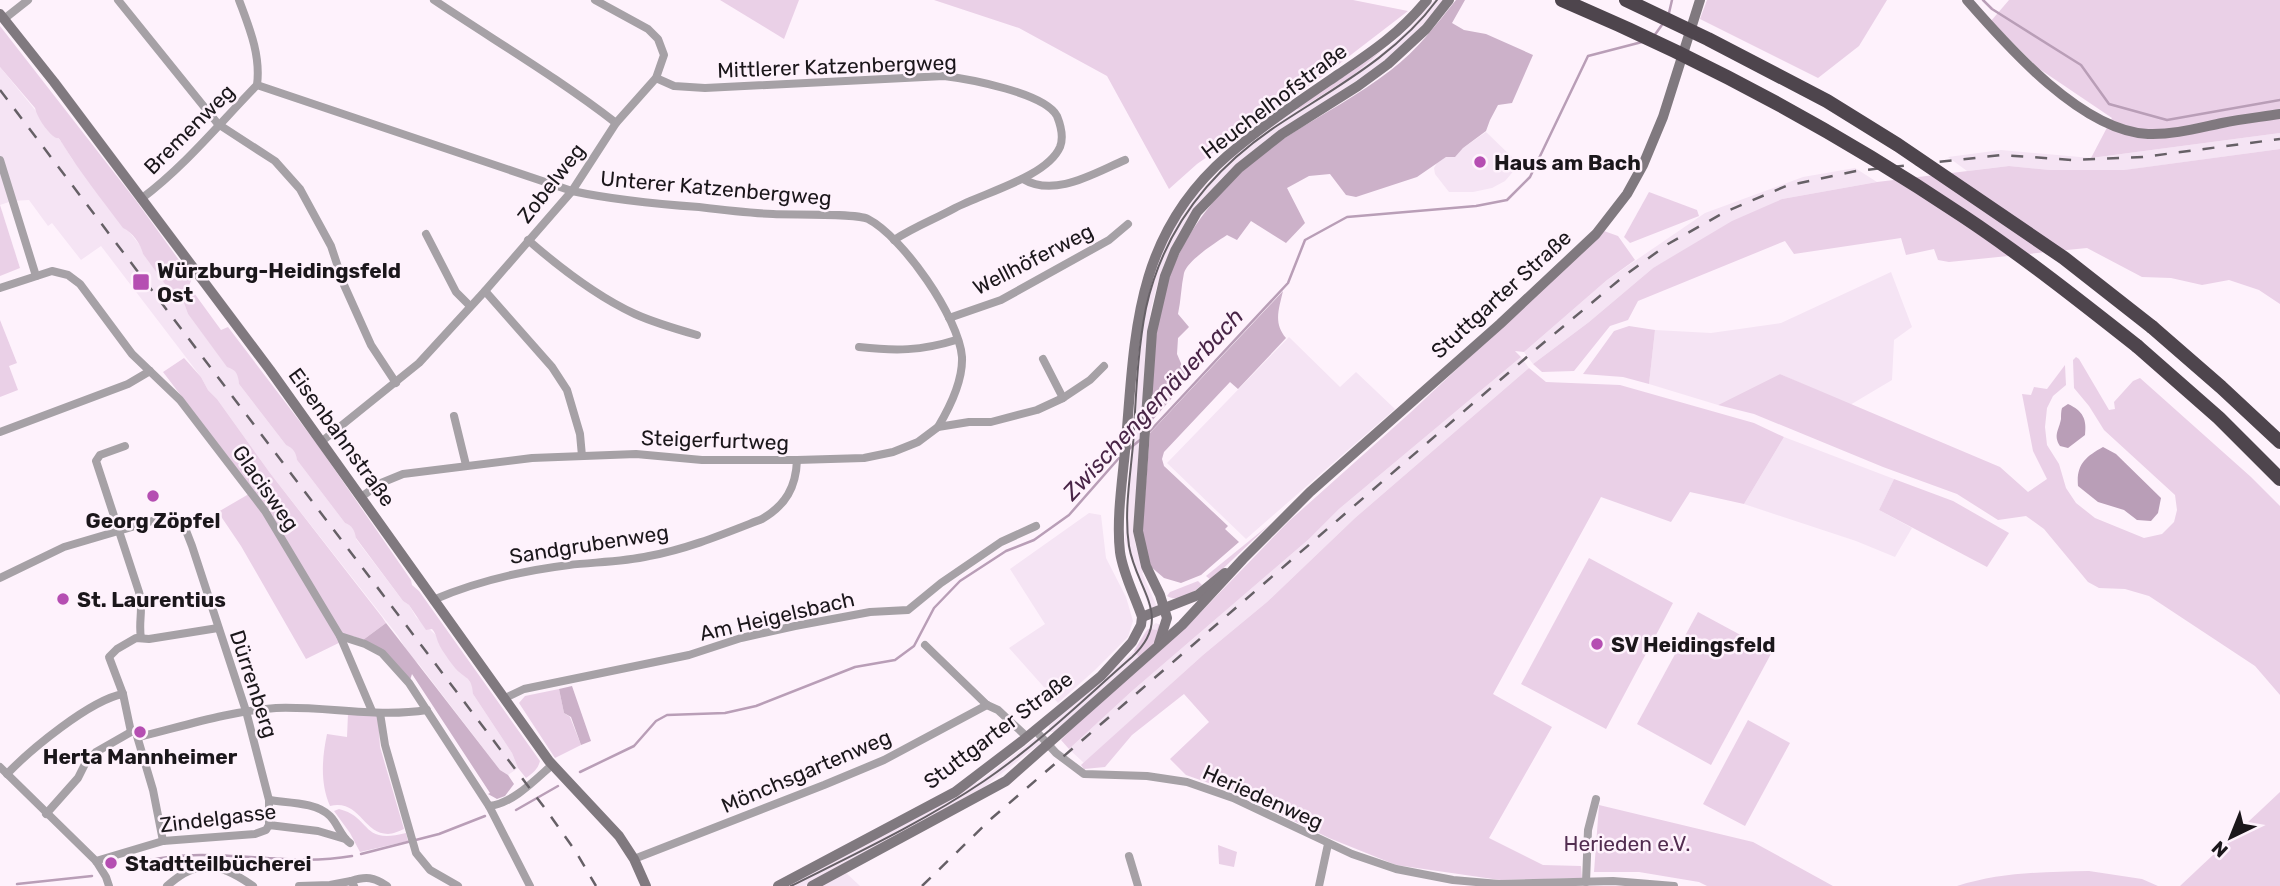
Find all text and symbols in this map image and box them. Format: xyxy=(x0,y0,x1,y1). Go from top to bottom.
street label: Heuchelhofstraße xyxy=(1196,38,1352,164)
street label: Mittlerer Katzenbergweg xyxy=(717,49,957,83)
street label: Bremenweg xyxy=(139,79,239,179)
street label: Zobelweg xyxy=(512,138,590,228)
place label: Haus am Bach xyxy=(1494,150,1641,175)
marker: Haus am Bach xyxy=(1472,154,1488,170)
street label: Unterer Katzenbergweg xyxy=(599,165,833,211)
street label: Wellhöferweg xyxy=(969,218,1097,300)
street label: Stuttgarter Straße xyxy=(1426,225,1576,363)
place label: Würzburg-Heidingsfeld Ost xyxy=(157,258,401,307)
marker: Würzburg-Heidingsfeld Ost xyxy=(131,272,151,292)
water label: Zwischengemäuerbach xyxy=(1056,302,1249,507)
street label: Eisenbahnstraße xyxy=(283,363,401,511)
street label: Steigerfurtweg xyxy=(641,425,789,455)
street label: Glacisweg xyxy=(227,440,305,536)
marker: Georg Zöpfel xyxy=(145,488,161,504)
place label: Georg Zöpfel xyxy=(86,508,220,533)
street label: Sandgrubenweg xyxy=(508,519,670,569)
street label: Am Heigelsbach xyxy=(697,586,857,646)
place label: St. Laurentius xyxy=(77,587,226,612)
marker: St. Laurentius xyxy=(55,591,71,607)
street label: Dürrenberg xyxy=(225,627,283,741)
place label: SV Heidingsfeld xyxy=(1611,632,1776,657)
marker: SV Heidingsfeld xyxy=(1589,636,1605,652)
street label: Stuttgarter Straße xyxy=(919,666,1077,794)
marker: Herta Mannheimer xyxy=(132,724,148,740)
street label: Mönchsgartenweg xyxy=(717,724,895,818)
place label: Herta Mannheimer xyxy=(43,744,238,769)
street label: Heriedenweg xyxy=(1199,759,1327,835)
street label: Zindelgasse xyxy=(158,798,278,838)
north arrow xyxy=(2196,802,2266,872)
park label: Herieden e.V. xyxy=(1564,831,1690,856)
text: N xyxy=(2207,836,2233,862)
place label: Stadtteilbücherei xyxy=(125,851,312,876)
marker: Stadtteilbücherei xyxy=(103,855,119,871)

